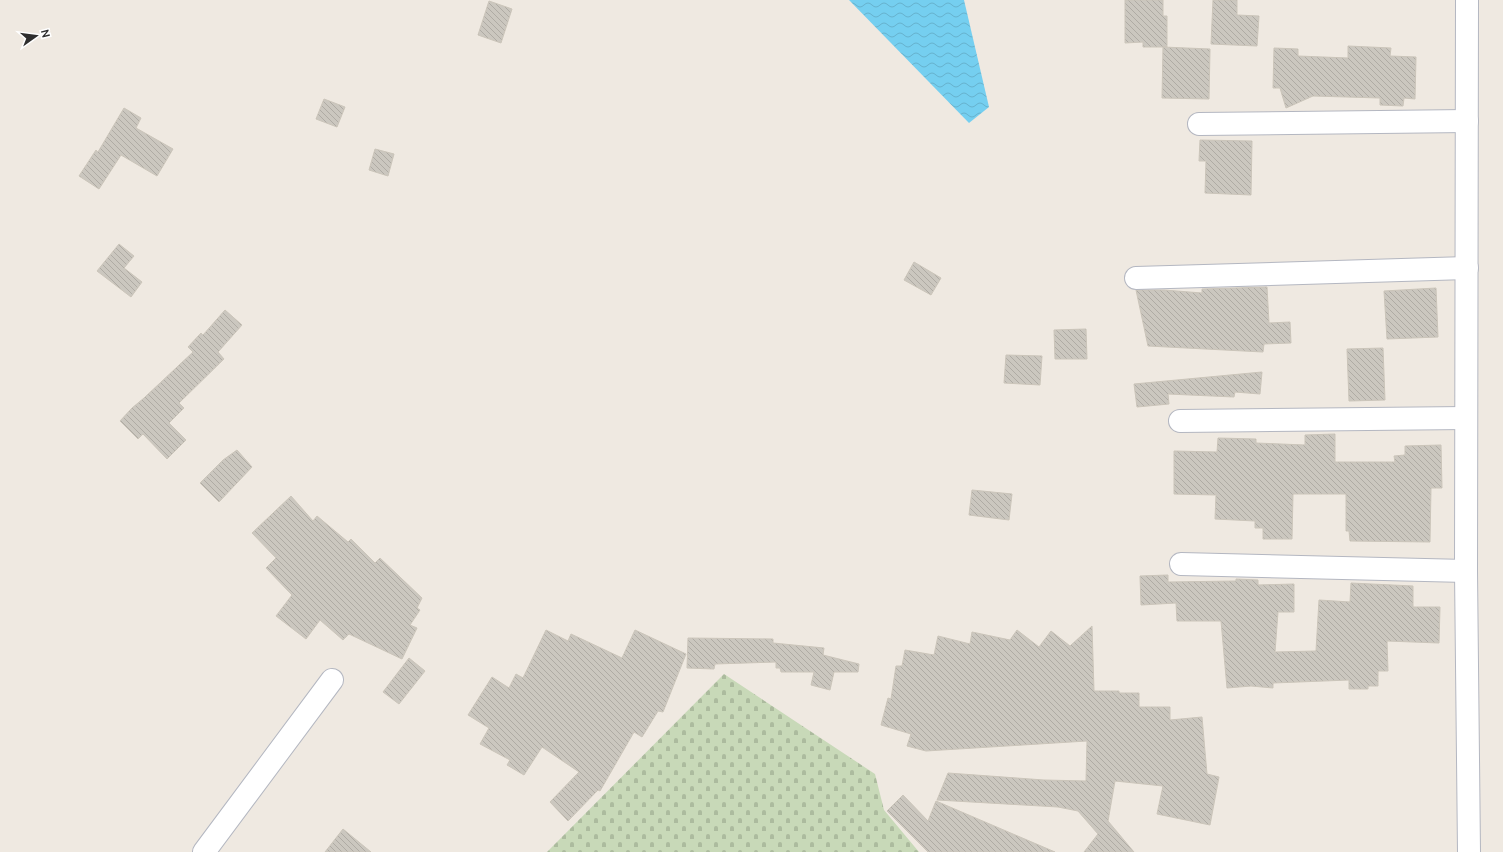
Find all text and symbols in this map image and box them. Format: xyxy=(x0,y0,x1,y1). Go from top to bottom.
north arrow xyxy=(16,16,56,56)
text: N xyxy=(39,28,53,39)

